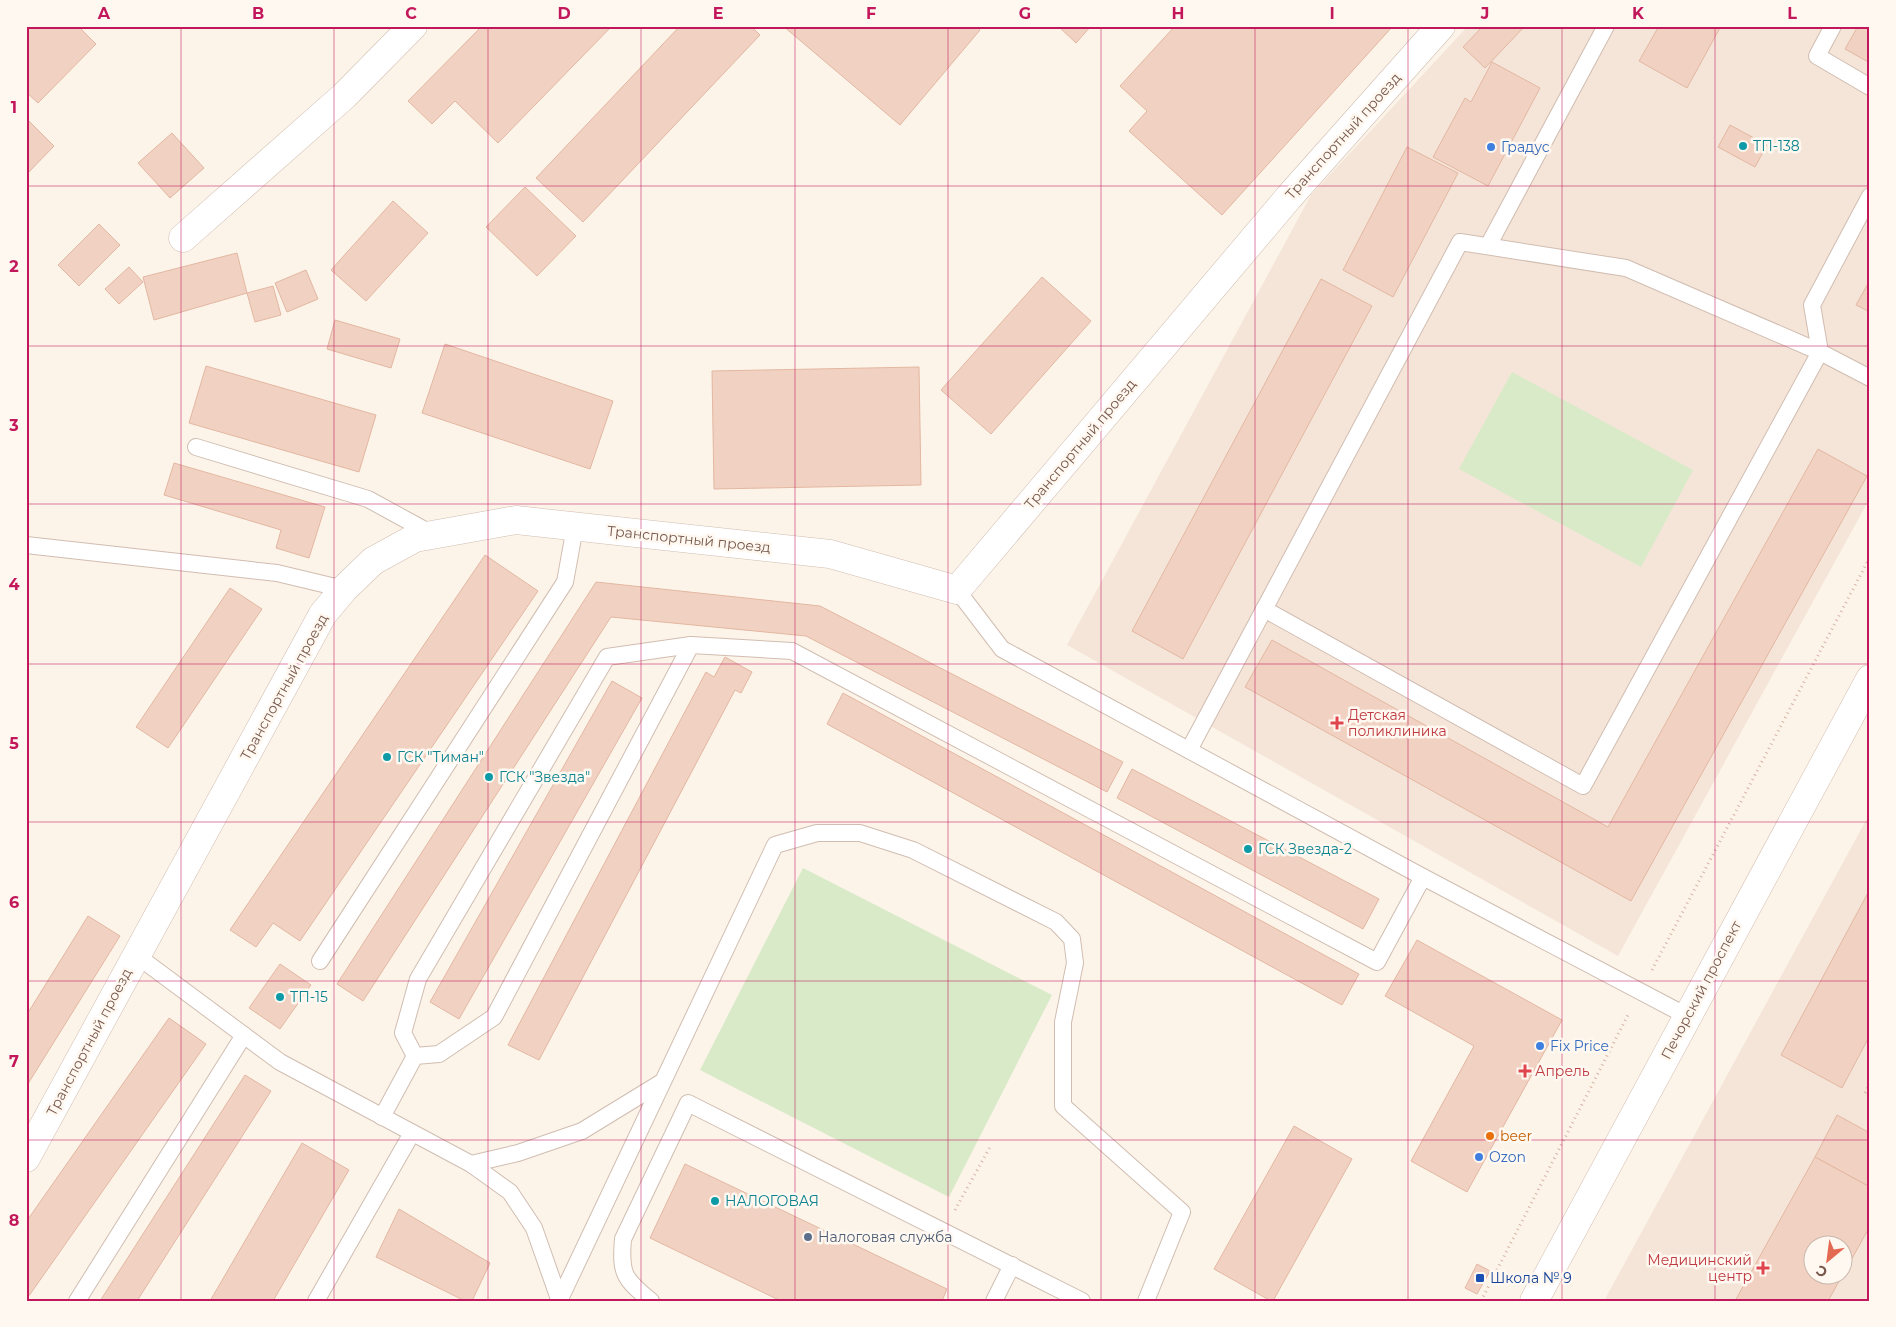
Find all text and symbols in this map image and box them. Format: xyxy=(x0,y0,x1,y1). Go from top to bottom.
text: A xyxy=(97,4,111,23)
text: B xyxy=(252,4,264,23)
text: C xyxy=(405,4,417,23)
text: D xyxy=(557,4,571,23)
text: E xyxy=(713,4,723,23)
text: F xyxy=(866,4,876,23)
text: G xyxy=(1019,4,1031,23)
text: H xyxy=(1172,4,1184,23)
text: I xyxy=(1329,4,1335,23)
text: J xyxy=(1480,4,1489,23)
text: K xyxy=(1632,4,1645,23)
text: L xyxy=(1787,4,1797,23)
street label: Транспортный проезд xyxy=(1281,69,1405,203)
text: 1 xyxy=(11,98,17,117)
place label: ТП-138 xyxy=(1753,137,1800,155)
place label: Градус xyxy=(1501,138,1550,156)
marker: ТП-138 xyxy=(1737,140,1749,152)
marker: Градус xyxy=(1485,141,1497,153)
text: 2 xyxy=(9,257,19,276)
street label: Транспортный проезд xyxy=(1020,375,1140,513)
text: 3 xyxy=(8,416,19,435)
street label: Транспортный проезд xyxy=(606,521,772,557)
text: 4 xyxy=(8,575,20,594)
street label: Транспортный проезд xyxy=(236,611,332,763)
place label: Детская поликлиника xyxy=(1348,706,1447,740)
marker: Детская поликлиника xyxy=(1330,716,1344,730)
text: 5 xyxy=(9,734,19,753)
place label: ГСК "Тиман" xyxy=(397,748,484,766)
marker: ГСК "Тиман" xyxy=(381,751,393,763)
place label: ГСК "Звезда" xyxy=(499,768,590,786)
marker: ГСК "Звезда" xyxy=(483,771,495,783)
place label: ГСК Звезда-2 xyxy=(1258,840,1352,858)
marker: ГСК Звезда-2 xyxy=(1242,843,1254,855)
text: 6 xyxy=(9,893,19,912)
street label: Печорский проспект xyxy=(1657,917,1745,1062)
street label: Транспортный проезд xyxy=(42,965,136,1119)
place label: ТП-15 xyxy=(290,988,328,1006)
marker: ТП-15 xyxy=(274,991,286,1003)
place label: Fix Price xyxy=(1550,1037,1609,1055)
marker: Fix Price xyxy=(1534,1040,1546,1052)
text: 7 xyxy=(9,1052,19,1071)
place label: Апрель xyxy=(1535,1062,1590,1080)
marker: Апрель xyxy=(1519,1065,1531,1077)
place label: beer xyxy=(1500,1127,1532,1145)
marker: beer xyxy=(1484,1130,1496,1142)
place label: Ozon xyxy=(1489,1148,1526,1166)
marker: Ozon xyxy=(1473,1151,1485,1163)
place label: НАЛОГОВАЯ xyxy=(725,1192,819,1210)
marker: НАЛОГОВАЯ xyxy=(709,1195,721,1207)
text: 8 xyxy=(9,1211,19,1230)
place label: Налоговая служба xyxy=(818,1228,952,1246)
marker: Налоговая служба xyxy=(802,1231,814,1243)
north arrow xyxy=(1804,1234,1854,1284)
place label: Медицинский центр xyxy=(1647,1251,1752,1285)
marker: Медицинский центр xyxy=(1756,1261,1770,1275)
text: С xyxy=(1813,1261,1831,1282)
place label: Школа № 9 xyxy=(1490,1269,1572,1287)
marker: Школа № 9 xyxy=(1474,1272,1486,1284)

